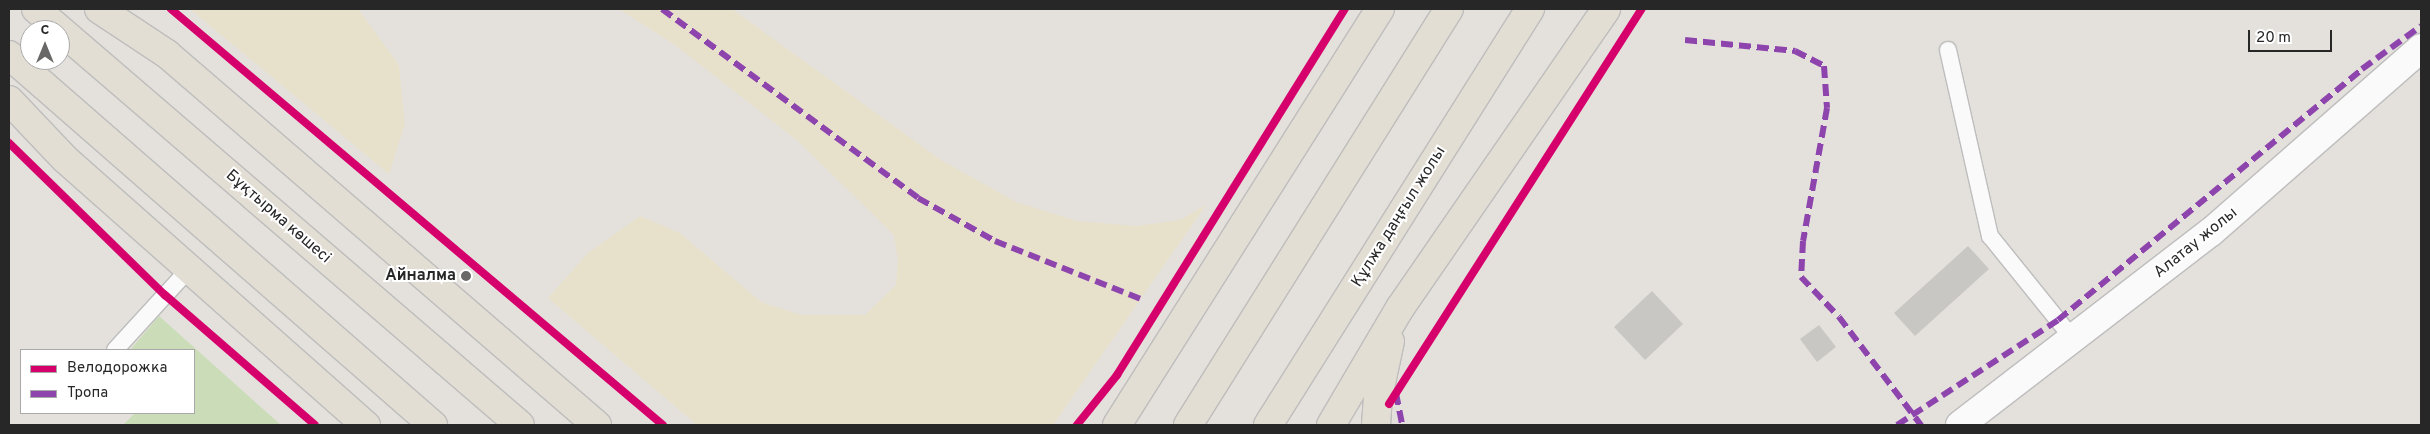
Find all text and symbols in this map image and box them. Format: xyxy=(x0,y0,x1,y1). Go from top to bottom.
north arrow xyxy=(20,20,70,70)
scale bar xyxy=(2250,20,2334,52)
text: С xyxy=(41,22,49,39)
text: 20 m xyxy=(2256,29,2291,48)
street label: Құлжа даңғыл жолы xyxy=(1348,143,1450,291)
street label: Бұқтырма көшесі xyxy=(221,166,335,268)
street label: Алатау жолы xyxy=(2150,203,2242,283)
place label: Айналма xyxy=(385,266,456,286)
marker: Айналма xyxy=(460,270,472,282)
legend xyxy=(20,349,195,414)
text: Велодорожка xyxy=(67,359,167,378)
text: Тропа xyxy=(67,384,108,403)

